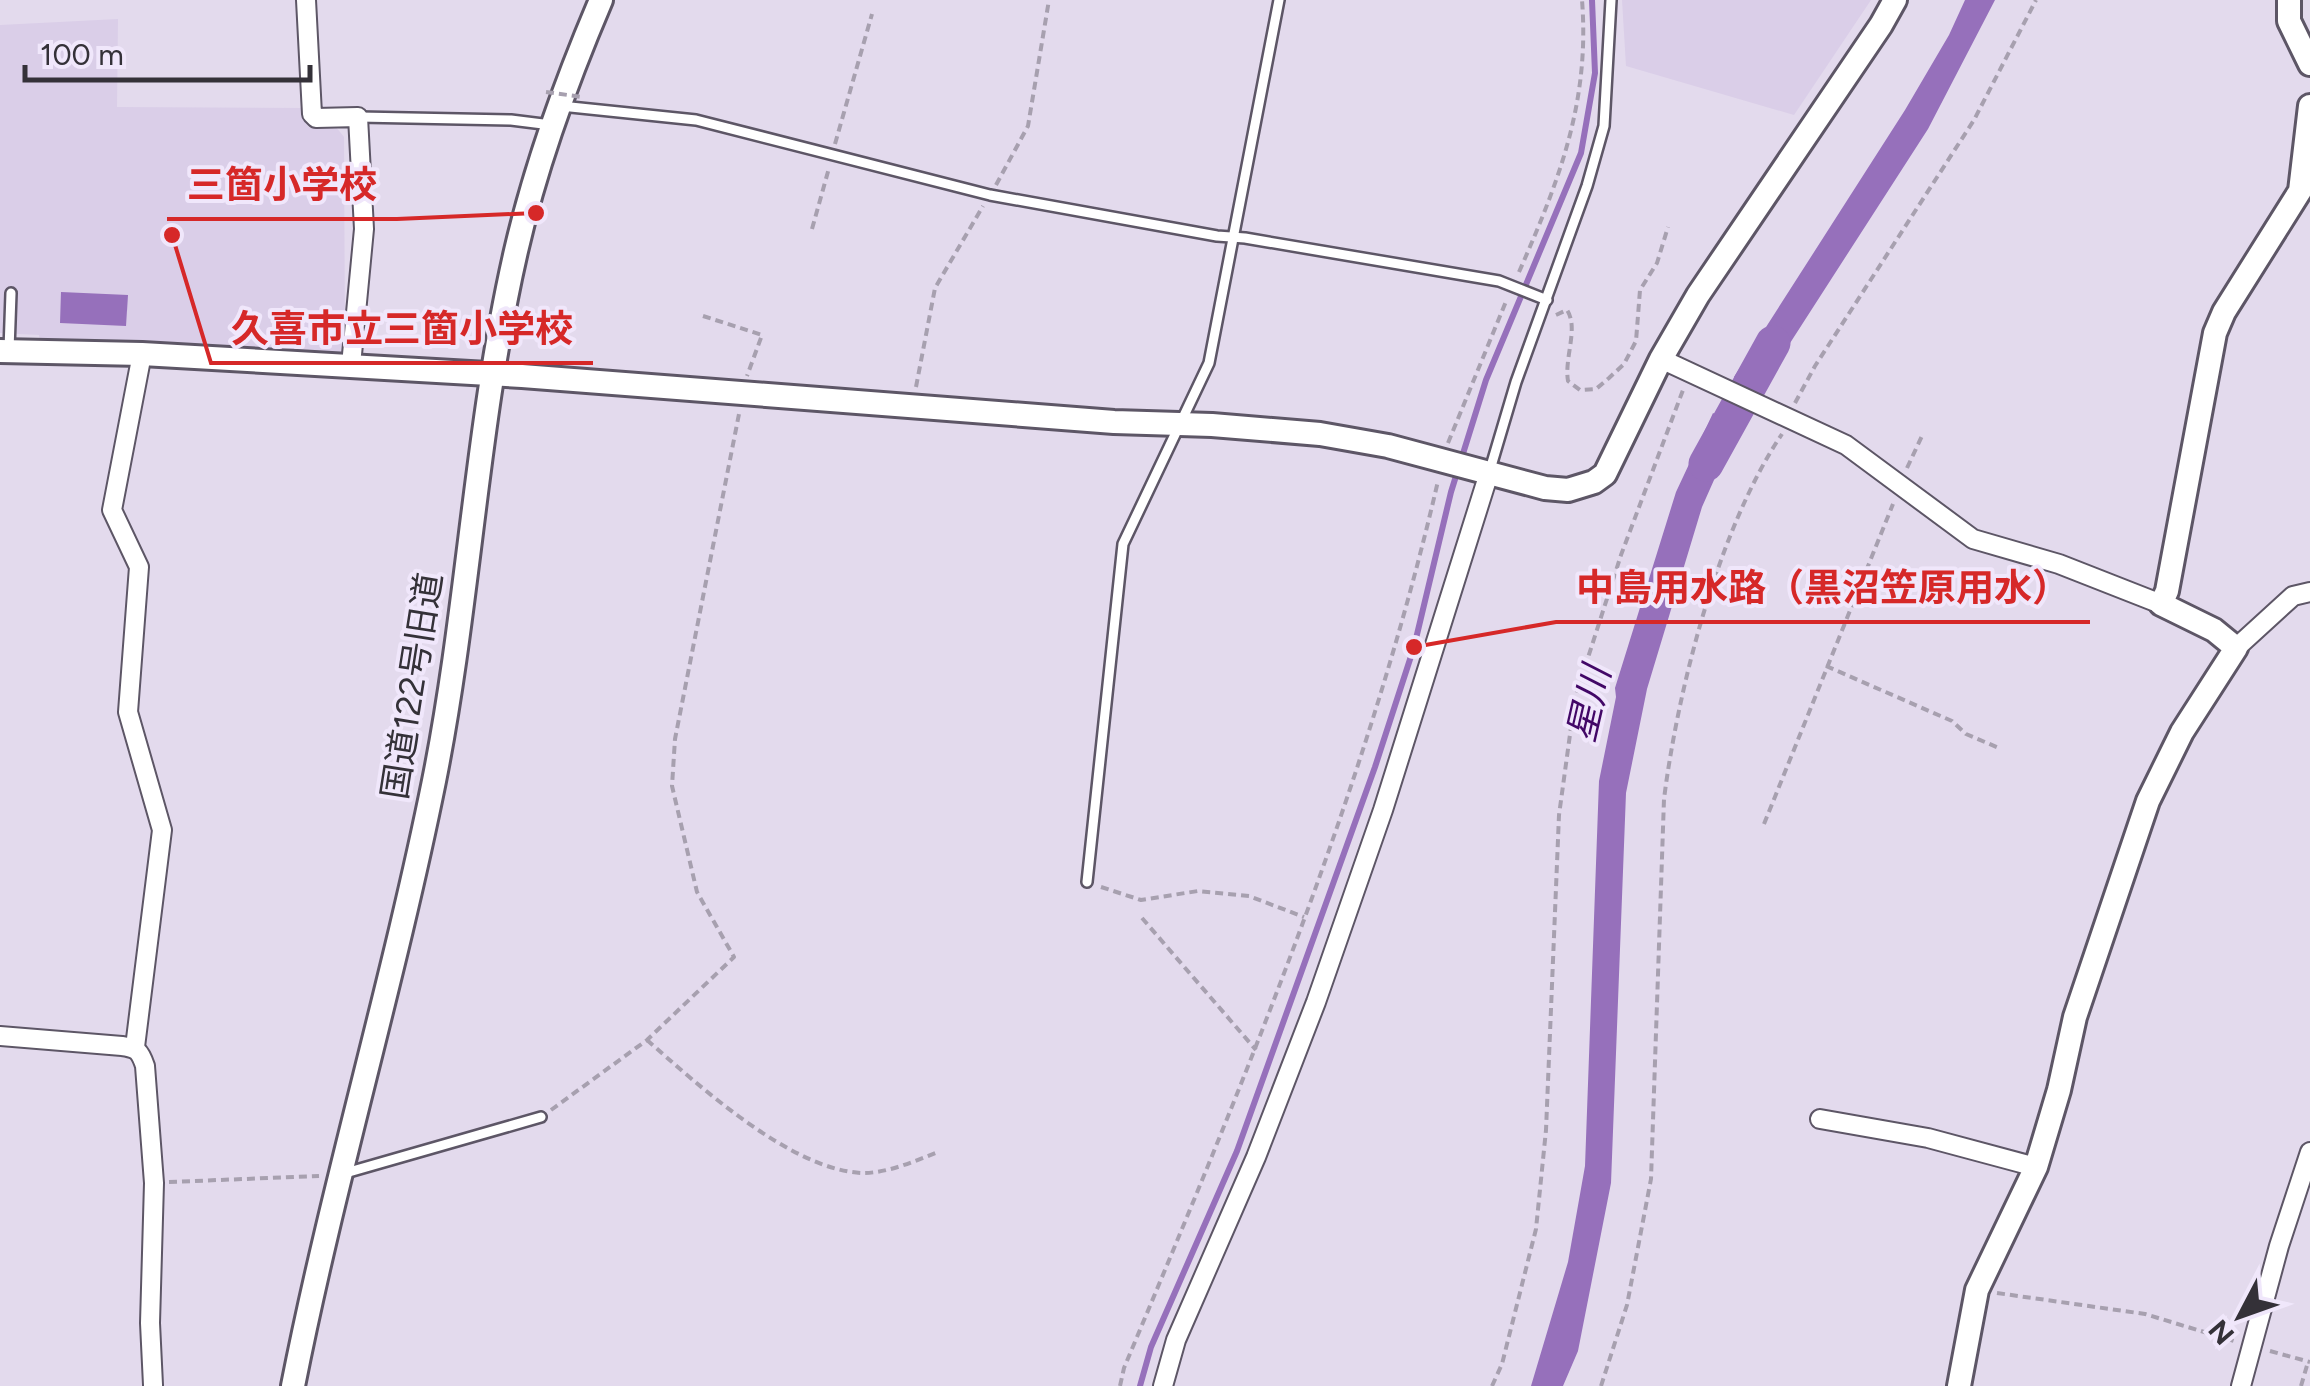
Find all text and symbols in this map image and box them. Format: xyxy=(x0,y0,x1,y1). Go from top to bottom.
scale bar xyxy=(25,20,310,82)
text: 100 m xyxy=(40,36,124,73)
callout: 三箇小学校 xyxy=(167,151,397,219)
text: 三箇小学校 xyxy=(187,162,377,208)
callout: 久喜市立三箇小学校 xyxy=(211,295,593,363)
text: 久喜市立三箇小学校 xyxy=(231,306,573,352)
callout: 中島用水路（黒沼笠原用水） xyxy=(1556,554,2090,622)
text: 中島用水路（黒沼笠原用水） xyxy=(1576,565,2070,611)
street label: 国道122号旧道 xyxy=(373,570,451,802)
water label: 星川 xyxy=(1558,658,1621,746)
north arrow xyxy=(2190,1266,2290,1366)
text: N xyxy=(2201,1313,2241,1352)

